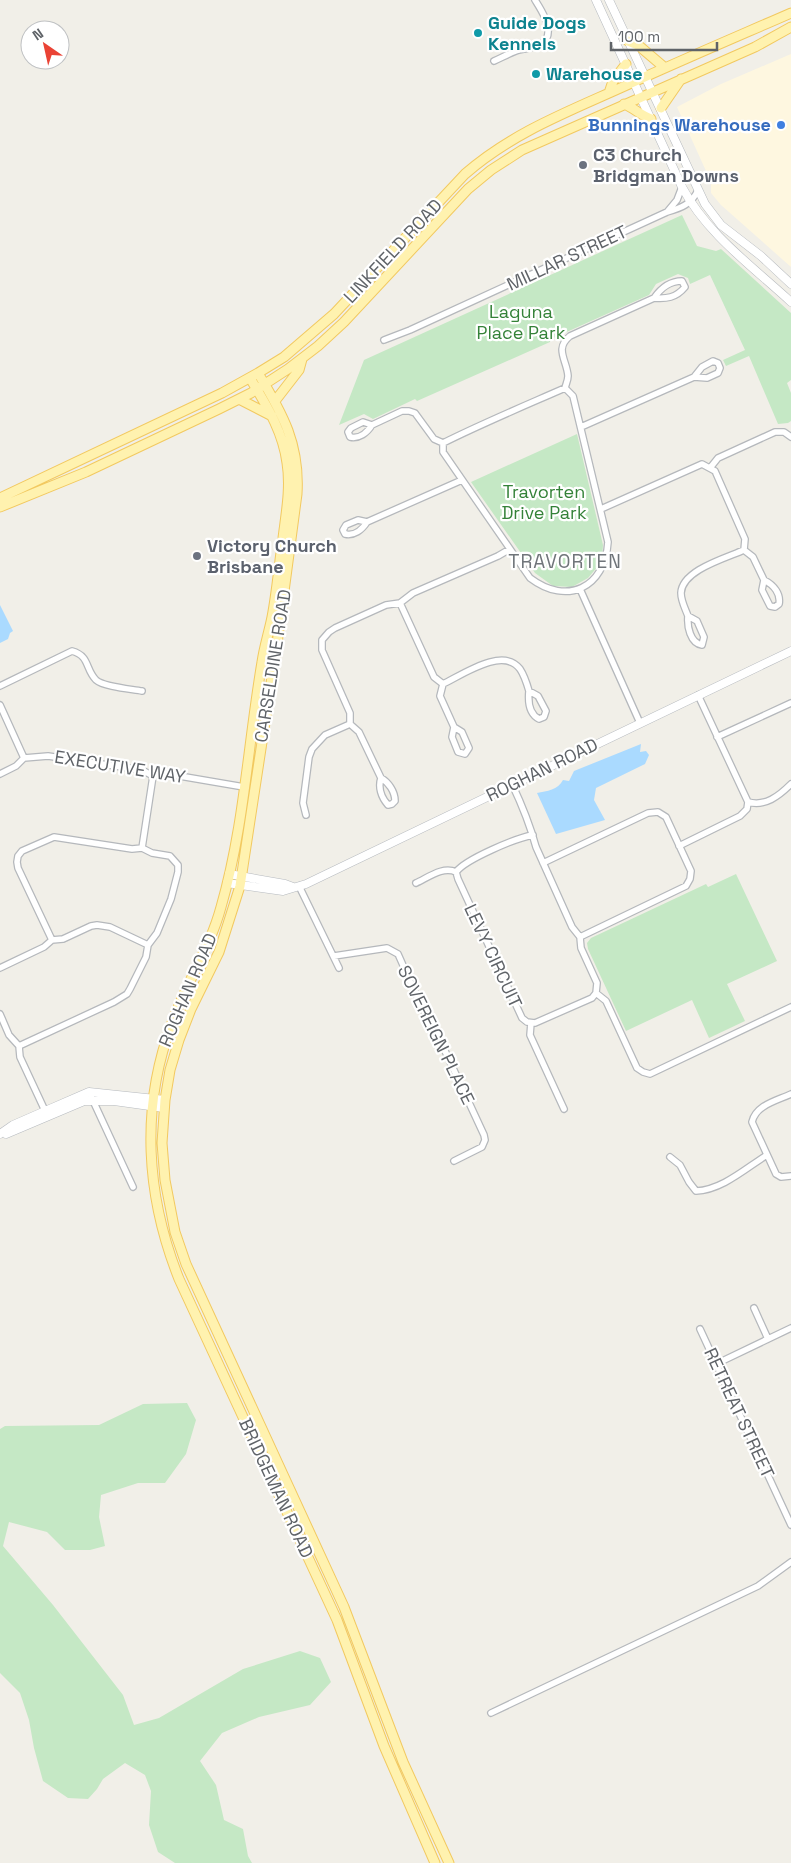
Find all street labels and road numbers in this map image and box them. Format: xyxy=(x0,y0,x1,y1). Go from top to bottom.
street label: LINKFIELD ROAD xyxy=(338,194,447,308)
street label: MILLAR STREET xyxy=(503,219,631,295)
street label: CARSELDINE ROAD xyxy=(249,588,296,744)
street label: ROGHAN ROAD xyxy=(482,733,601,807)
street label: EXECUTIVE WAY xyxy=(53,745,187,788)
street label: LEVY CIRCUIT xyxy=(459,900,528,1012)
street label: ROGHAN ROAD xyxy=(153,929,222,1050)
street label: SOVEREIGN PLACE xyxy=(393,961,480,1108)
street label: RETREAT STREET xyxy=(699,1344,780,1482)
street label: BRIDGEMAN ROAD xyxy=(234,1414,319,1561)

